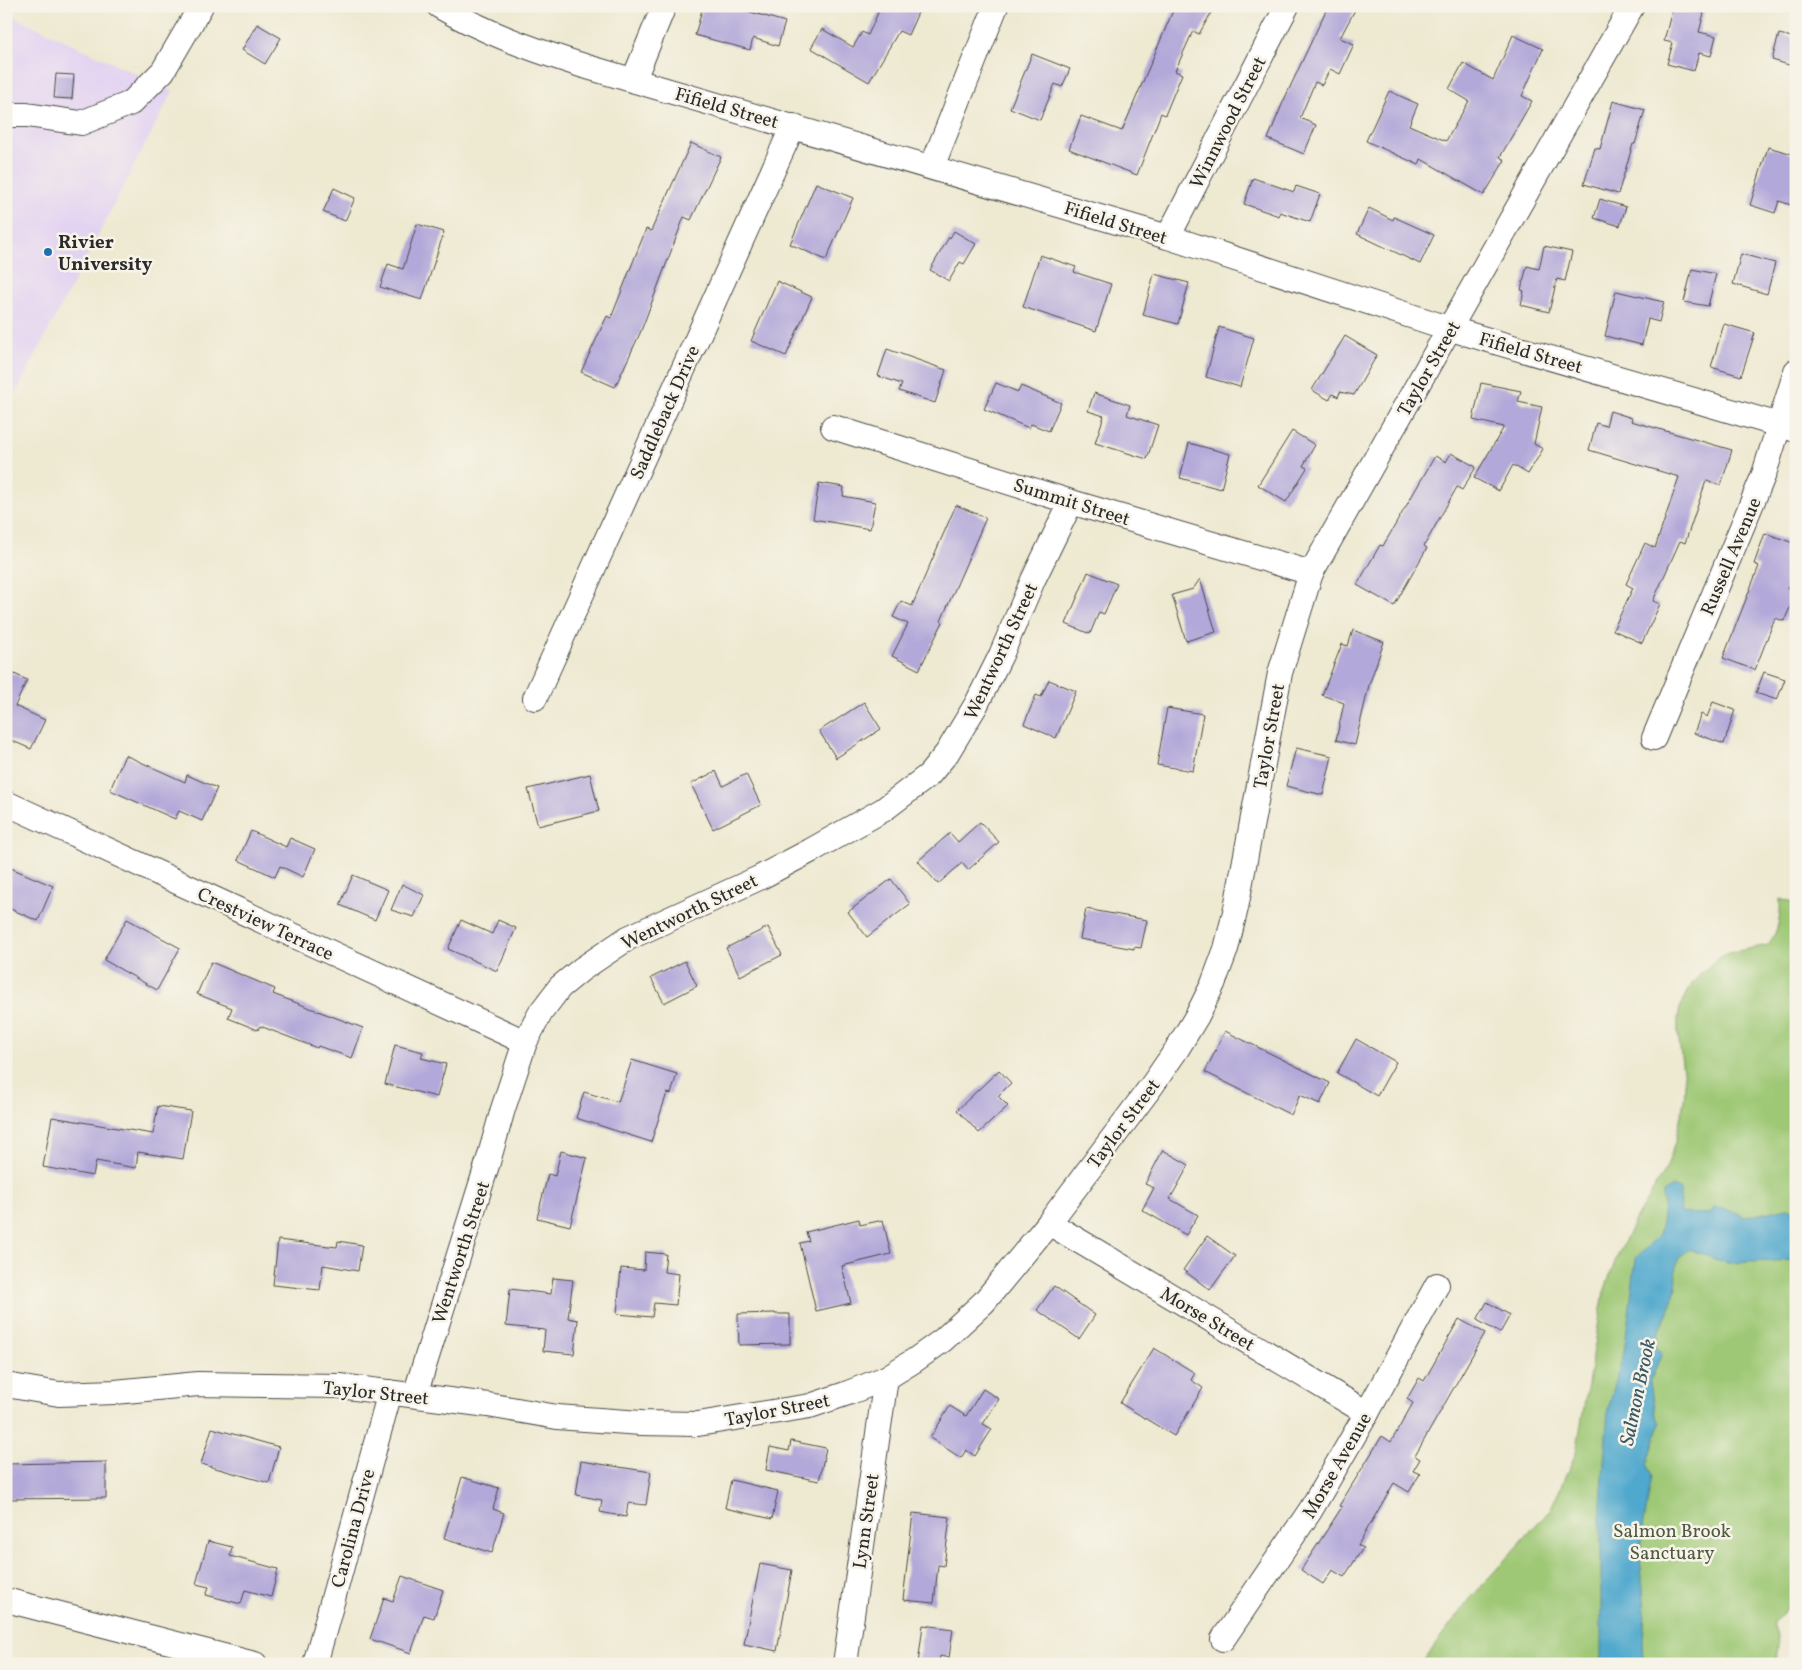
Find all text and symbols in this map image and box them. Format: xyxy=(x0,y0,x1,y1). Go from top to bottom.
street label: Winnwood Street xyxy=(1184,52,1273,193)
street label: Fifield Street xyxy=(672,82,782,136)
street label: Fifield Street xyxy=(1061,196,1171,252)
place label: Rivier University xyxy=(58,230,153,278)
marker: Rivier University xyxy=(42,246,54,258)
street label: Taylor Street xyxy=(1392,316,1468,422)
street label: Fifield Street xyxy=(1476,327,1586,381)
street label: Saddleback Drive xyxy=(625,342,707,484)
street label: Summit Street xyxy=(1010,473,1133,533)
street label: Russell Avenue xyxy=(1695,494,1768,620)
street label: Wentworth Street xyxy=(959,579,1045,725)
street label: Taylor Street xyxy=(1248,681,1292,791)
street label: Wentworth Street xyxy=(617,868,763,957)
street label: Crestview Terrace xyxy=(193,882,338,968)
street label: Taylor Street xyxy=(1082,1074,1167,1175)
street label: Wentworth Street xyxy=(427,1178,497,1327)
street label: Morse Street xyxy=(1155,1281,1259,1358)
water label: Salmon Brook xyxy=(1614,1336,1664,1448)
street label: Taylor Street xyxy=(321,1375,430,1413)
street label: Taylor Street xyxy=(723,1388,832,1434)
street label: Morse Avenue xyxy=(1297,1408,1379,1524)
street label: Carolina Drive xyxy=(326,1466,382,1591)
street label: Lynn Street xyxy=(847,1472,887,1571)
park label: Salmon Brook Sanctuary xyxy=(1613,1519,1731,1567)

